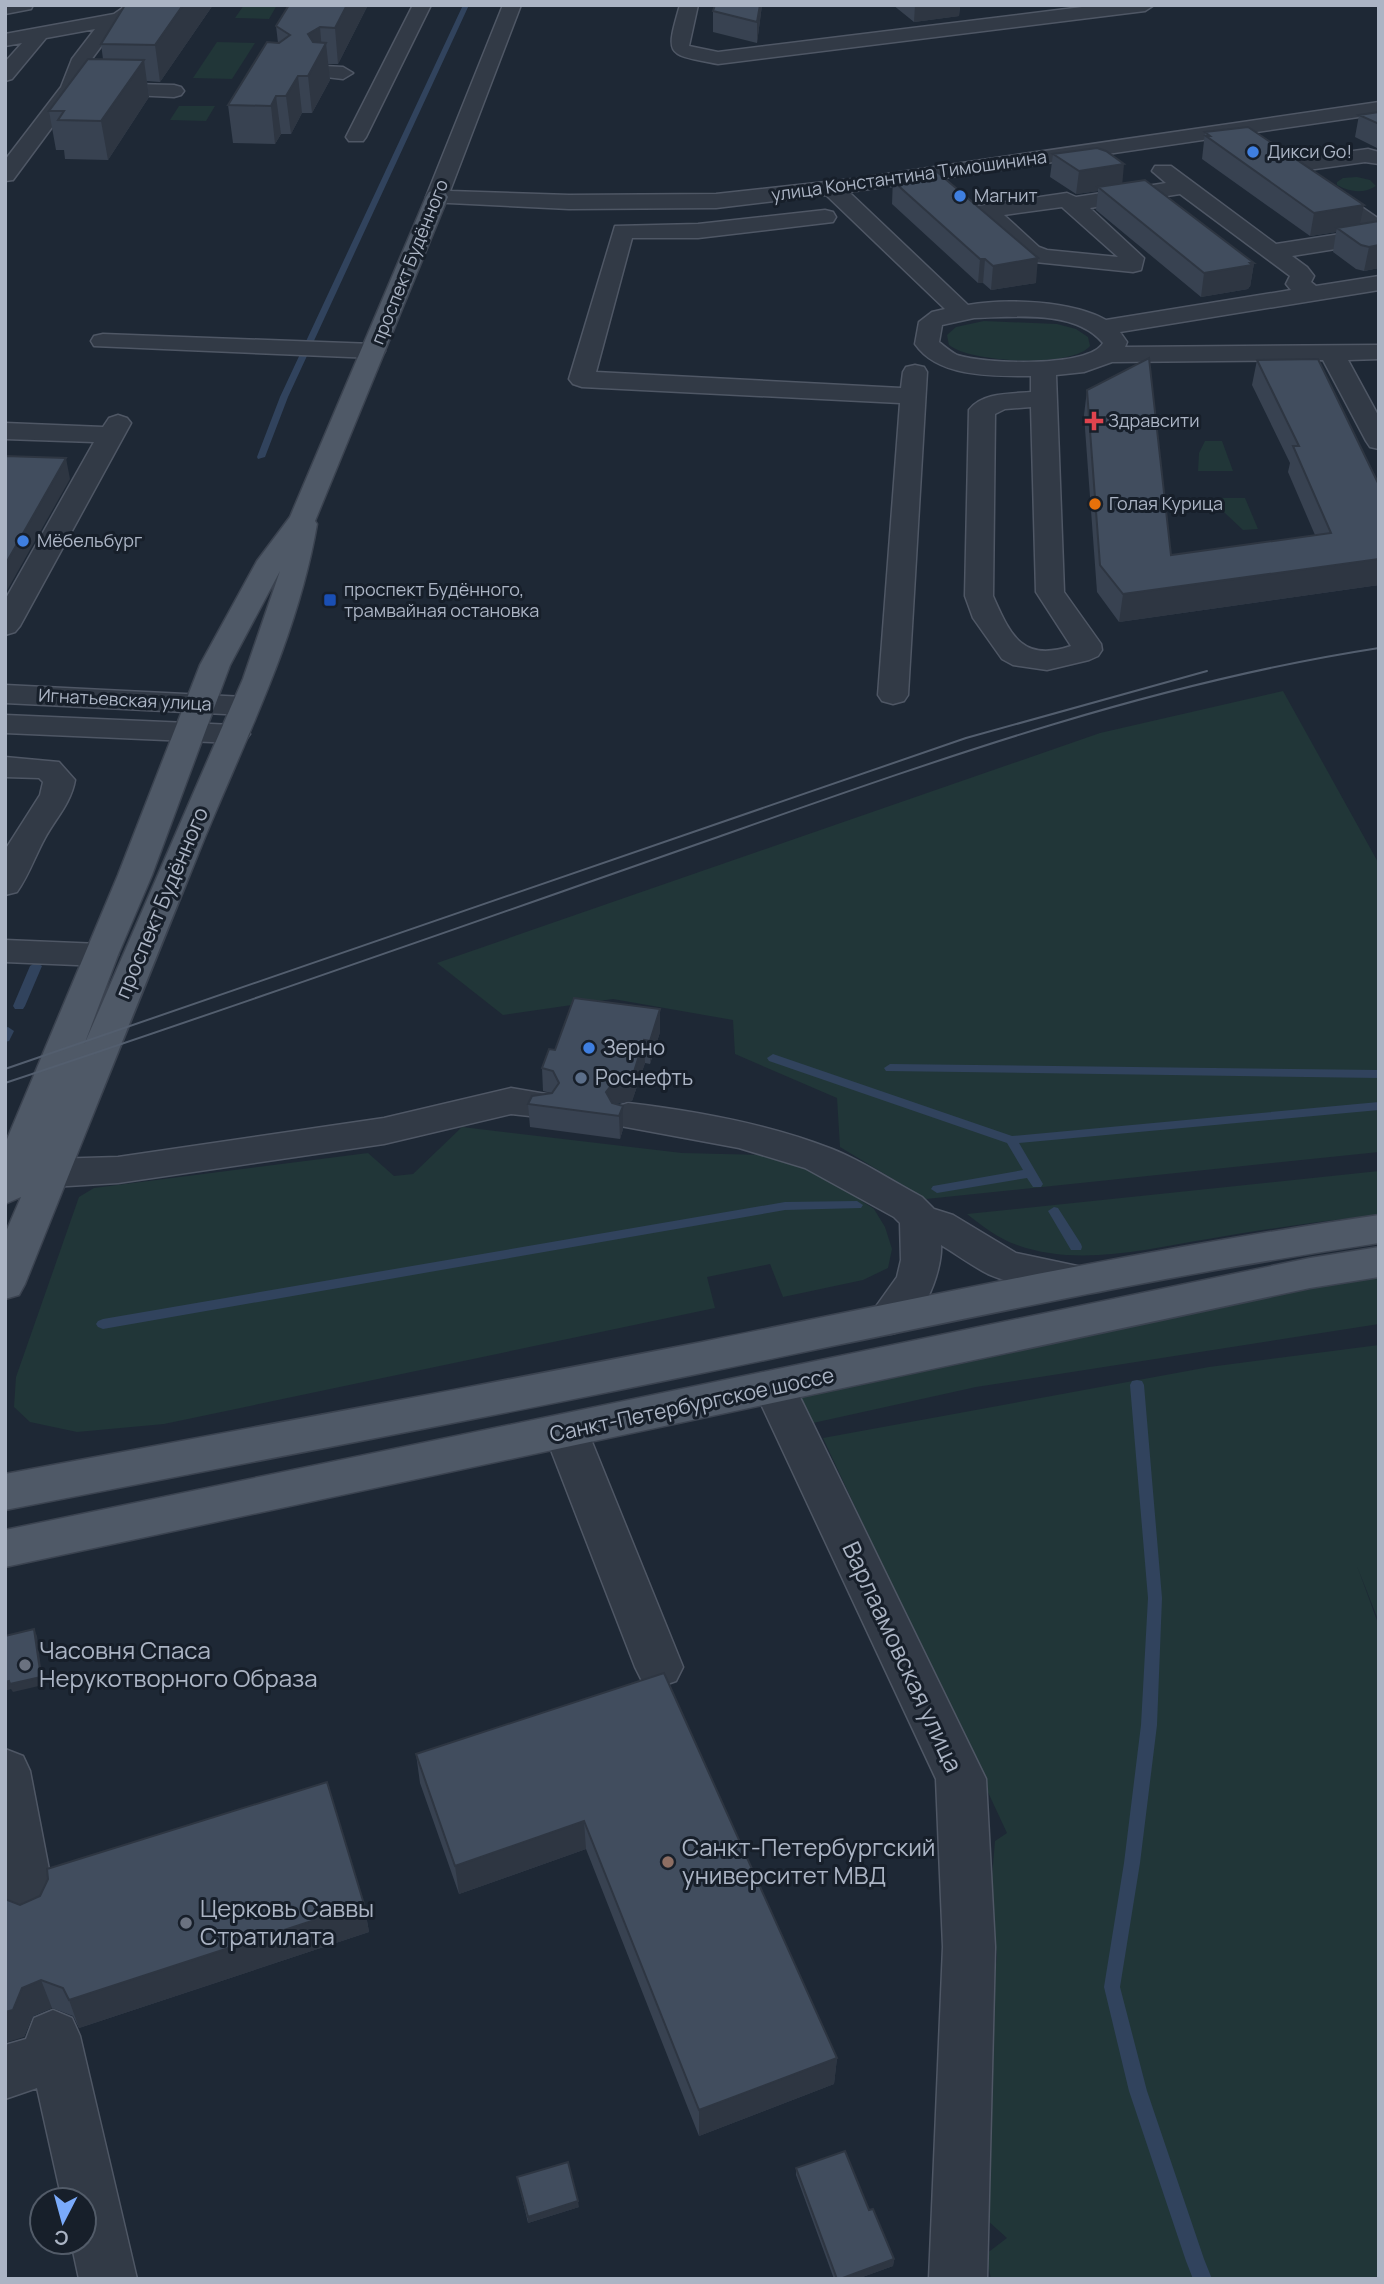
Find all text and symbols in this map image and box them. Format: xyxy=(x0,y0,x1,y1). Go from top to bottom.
place label: Дикси Go! xyxy=(1267,139,1352,163)
street label: улица Константина Тимошинина xyxy=(770,144,1048,206)
marker: Дикси Go! xyxy=(1245,144,1261,160)
street label: проспект Будённого xyxy=(365,176,453,348)
place label: Магнит xyxy=(974,183,1038,207)
marker: Магнит xyxy=(952,188,968,204)
place label: Здравсити xyxy=(1108,408,1199,432)
marker: Здравсити xyxy=(1086,413,1102,429)
place label: Голая Курица xyxy=(1109,491,1223,515)
marker: Голая Курица xyxy=(1087,496,1103,512)
place label: Мёбельбург xyxy=(37,528,142,552)
marker: Мёбельбург xyxy=(15,533,31,549)
place label: проспект Будённого, трамвайная остановка xyxy=(344,577,539,622)
marker: проспект Будённого, трамвайная остановка xyxy=(322,592,338,608)
street label: Игнатьевская улица xyxy=(38,682,212,716)
street label: проспект Будённого xyxy=(108,803,214,1003)
place label: Зерно xyxy=(603,1033,665,1061)
marker: Зерно xyxy=(581,1040,597,1056)
place label: Роснефть xyxy=(595,1063,693,1091)
marker: Роснефть xyxy=(573,1070,589,1086)
street label: Санкт-Петербургское шоссе xyxy=(547,1360,837,1448)
street label: Варлаамовская улица xyxy=(835,1536,971,1777)
place label: Часовня Спаса Нерукотворного Образа xyxy=(39,1633,317,1694)
marker: Часовня Спаса Нерукотворного Образа xyxy=(17,1657,33,1673)
place label: Санкт-Петербургский университет МВД xyxy=(682,1830,936,1891)
marker: Санкт-Петербургский университет МВД xyxy=(660,1854,676,1870)
place label: Церковь Саввы Стратилата xyxy=(200,1891,374,1952)
marker: Церковь Саввы Стратилата xyxy=(178,1915,194,1931)
north arrow xyxy=(28,2186,98,2256)
text: С xyxy=(53,2224,70,2252)

